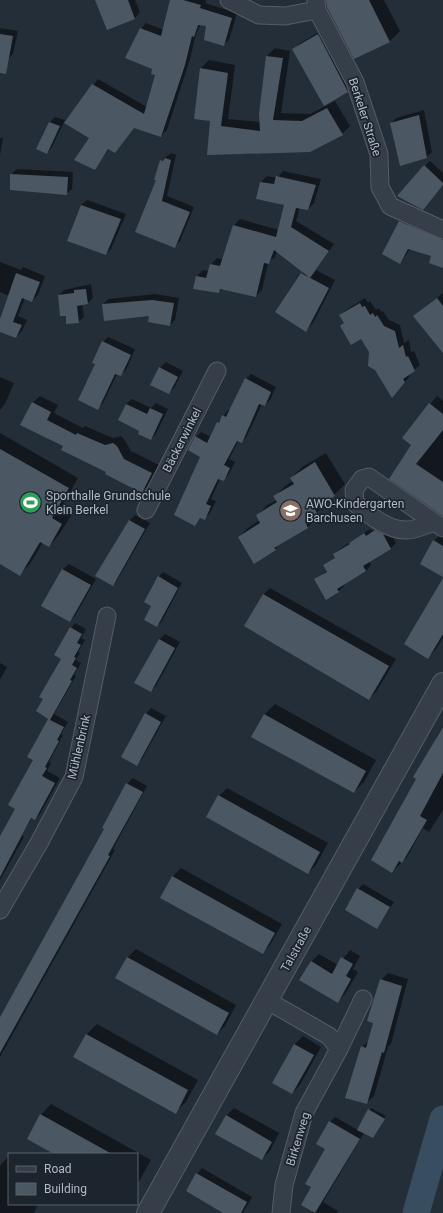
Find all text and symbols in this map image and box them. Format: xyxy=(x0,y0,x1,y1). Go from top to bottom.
street label: Berkeler Straße xyxy=(346,76,384,158)
street label: Bäckerwinkel xyxy=(160,405,204,475)
place label: Sporthalle Grundschule Klein Berkel xyxy=(46,489,171,517)
sports icon: Sporthalle Grundschule Klein Berkel xyxy=(17,490,43,516)
place label: AWO-Kindergarten Barchusen xyxy=(306,497,404,525)
school or university icon: AWO-Kindergarten Barchusen xyxy=(277,498,303,524)
street label: Mühlenbrink xyxy=(65,712,93,781)
street label: Talstraße xyxy=(278,924,314,974)
street label: Birkenweg xyxy=(283,1110,313,1168)
legend xyxy=(8,1153,138,1205)
text: Road xyxy=(44,1162,72,1176)
text: Building xyxy=(44,1182,87,1196)

